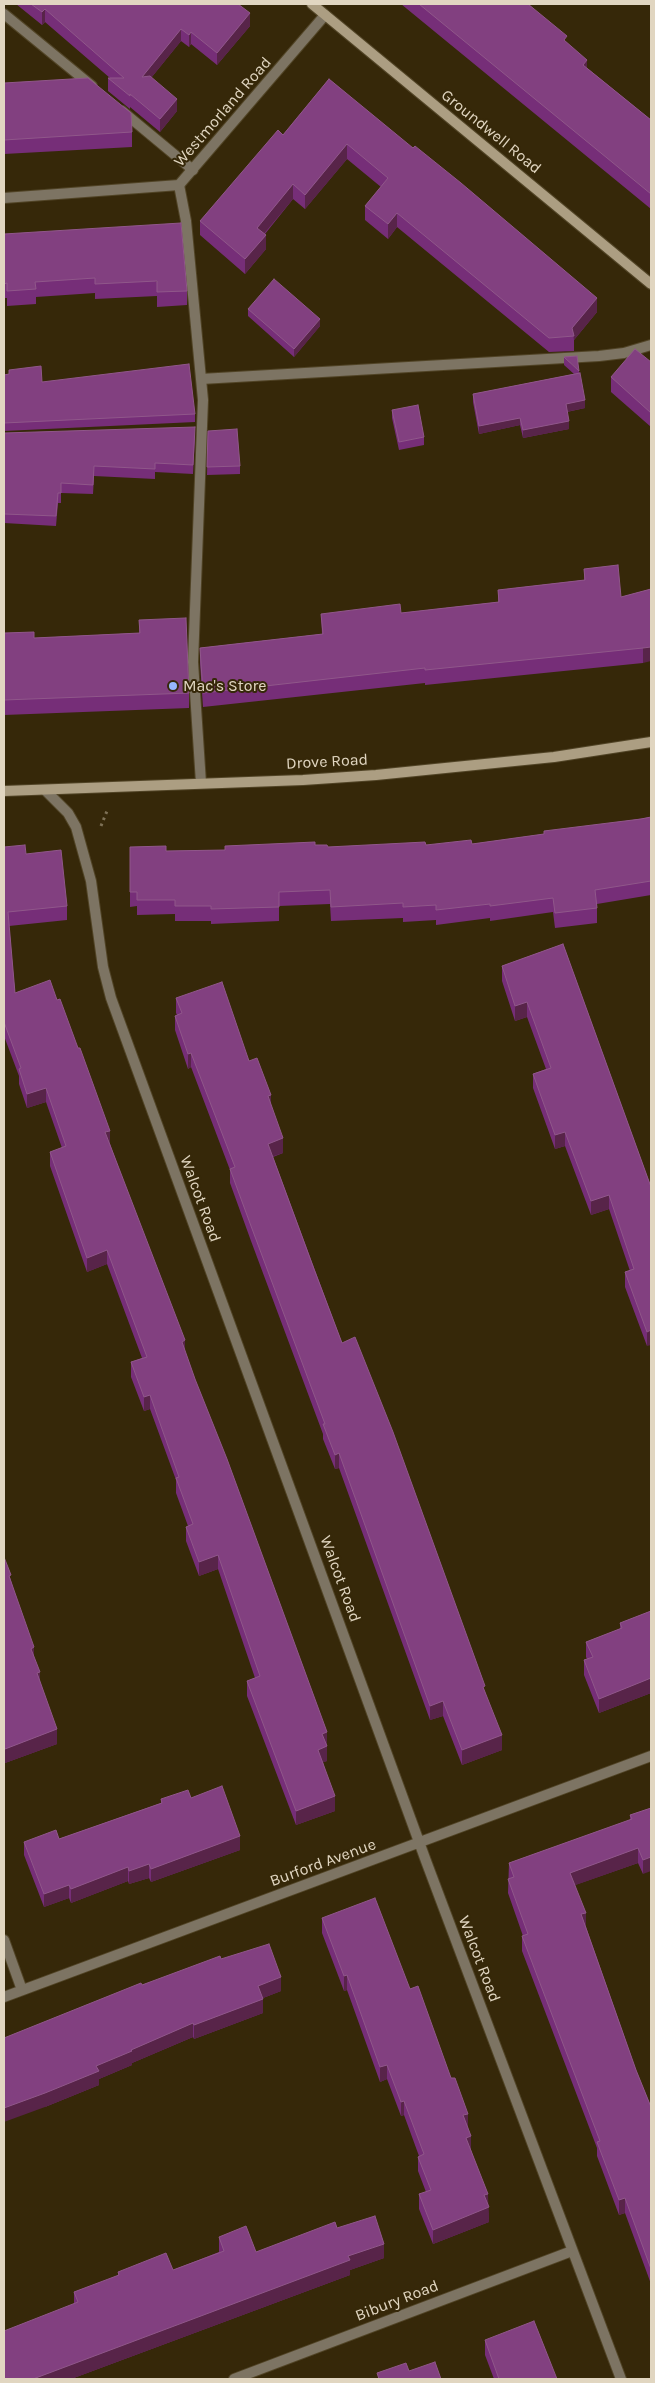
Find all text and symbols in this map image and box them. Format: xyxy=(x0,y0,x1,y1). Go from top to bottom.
street label: Westmorland Road xyxy=(170,53,276,171)
street label: Groundwell Road xyxy=(437,86,545,178)
place label: Mac's Store xyxy=(183,676,266,696)
marker: Mac's Store xyxy=(167,680,179,692)
street label: Drove Road xyxy=(286,750,368,774)
street label: Walcot Road xyxy=(175,1153,225,1245)
street label: Walcot Road xyxy=(315,1533,365,1625)
street label: Burford Avenue xyxy=(267,1835,379,1891)
street label: Walcot Road xyxy=(454,1913,504,2005)
street label: Bibury Road xyxy=(353,2276,441,2326)

